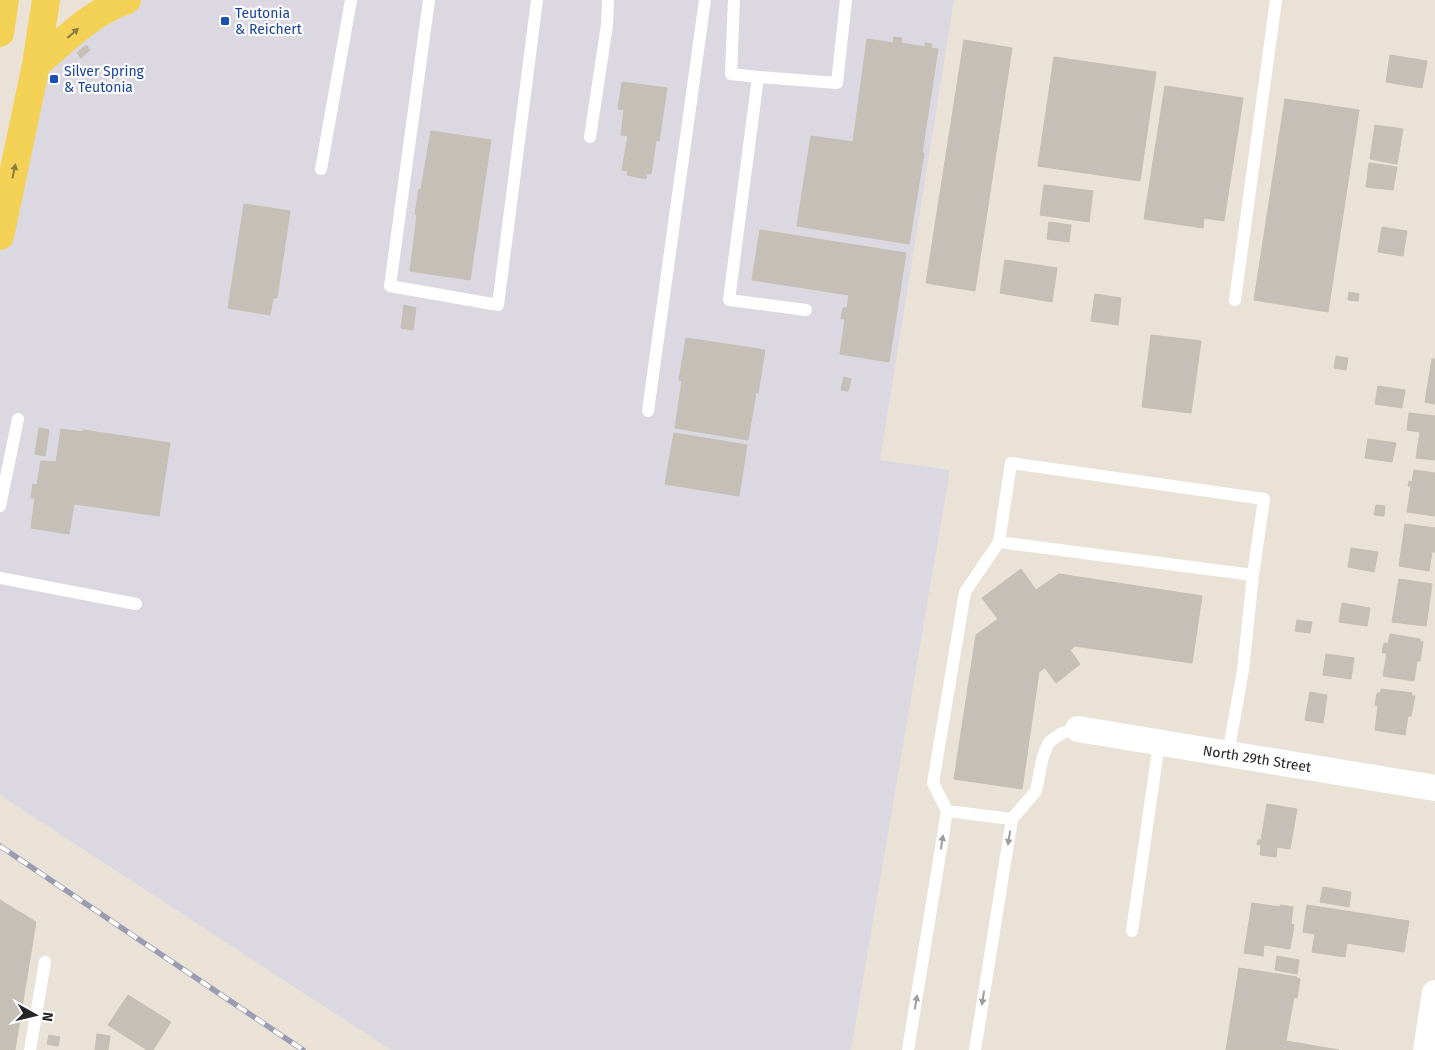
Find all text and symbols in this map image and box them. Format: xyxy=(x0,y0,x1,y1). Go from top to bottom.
place label: Teutonia & Reichert xyxy=(235,5,303,38)
marker: Teutonia & Reichert xyxy=(219,15,231,27)
one-way arrow xyxy=(67,27,79,39)
place label: Silver Spring & Teutonia xyxy=(64,63,145,96)
marker: Silver Spring & Teutonia xyxy=(48,73,60,85)
one-way arrow xyxy=(10,163,18,179)
street label: North 29th Street xyxy=(1202,742,1313,776)
one-way arrow xyxy=(1004,830,1012,846)
one-way arrow xyxy=(939,833,947,849)
north arrow xyxy=(10,990,60,1040)
one-way arrow xyxy=(979,991,987,1007)
one-way arrow xyxy=(912,994,920,1010)
text: N xyxy=(38,1011,56,1023)

